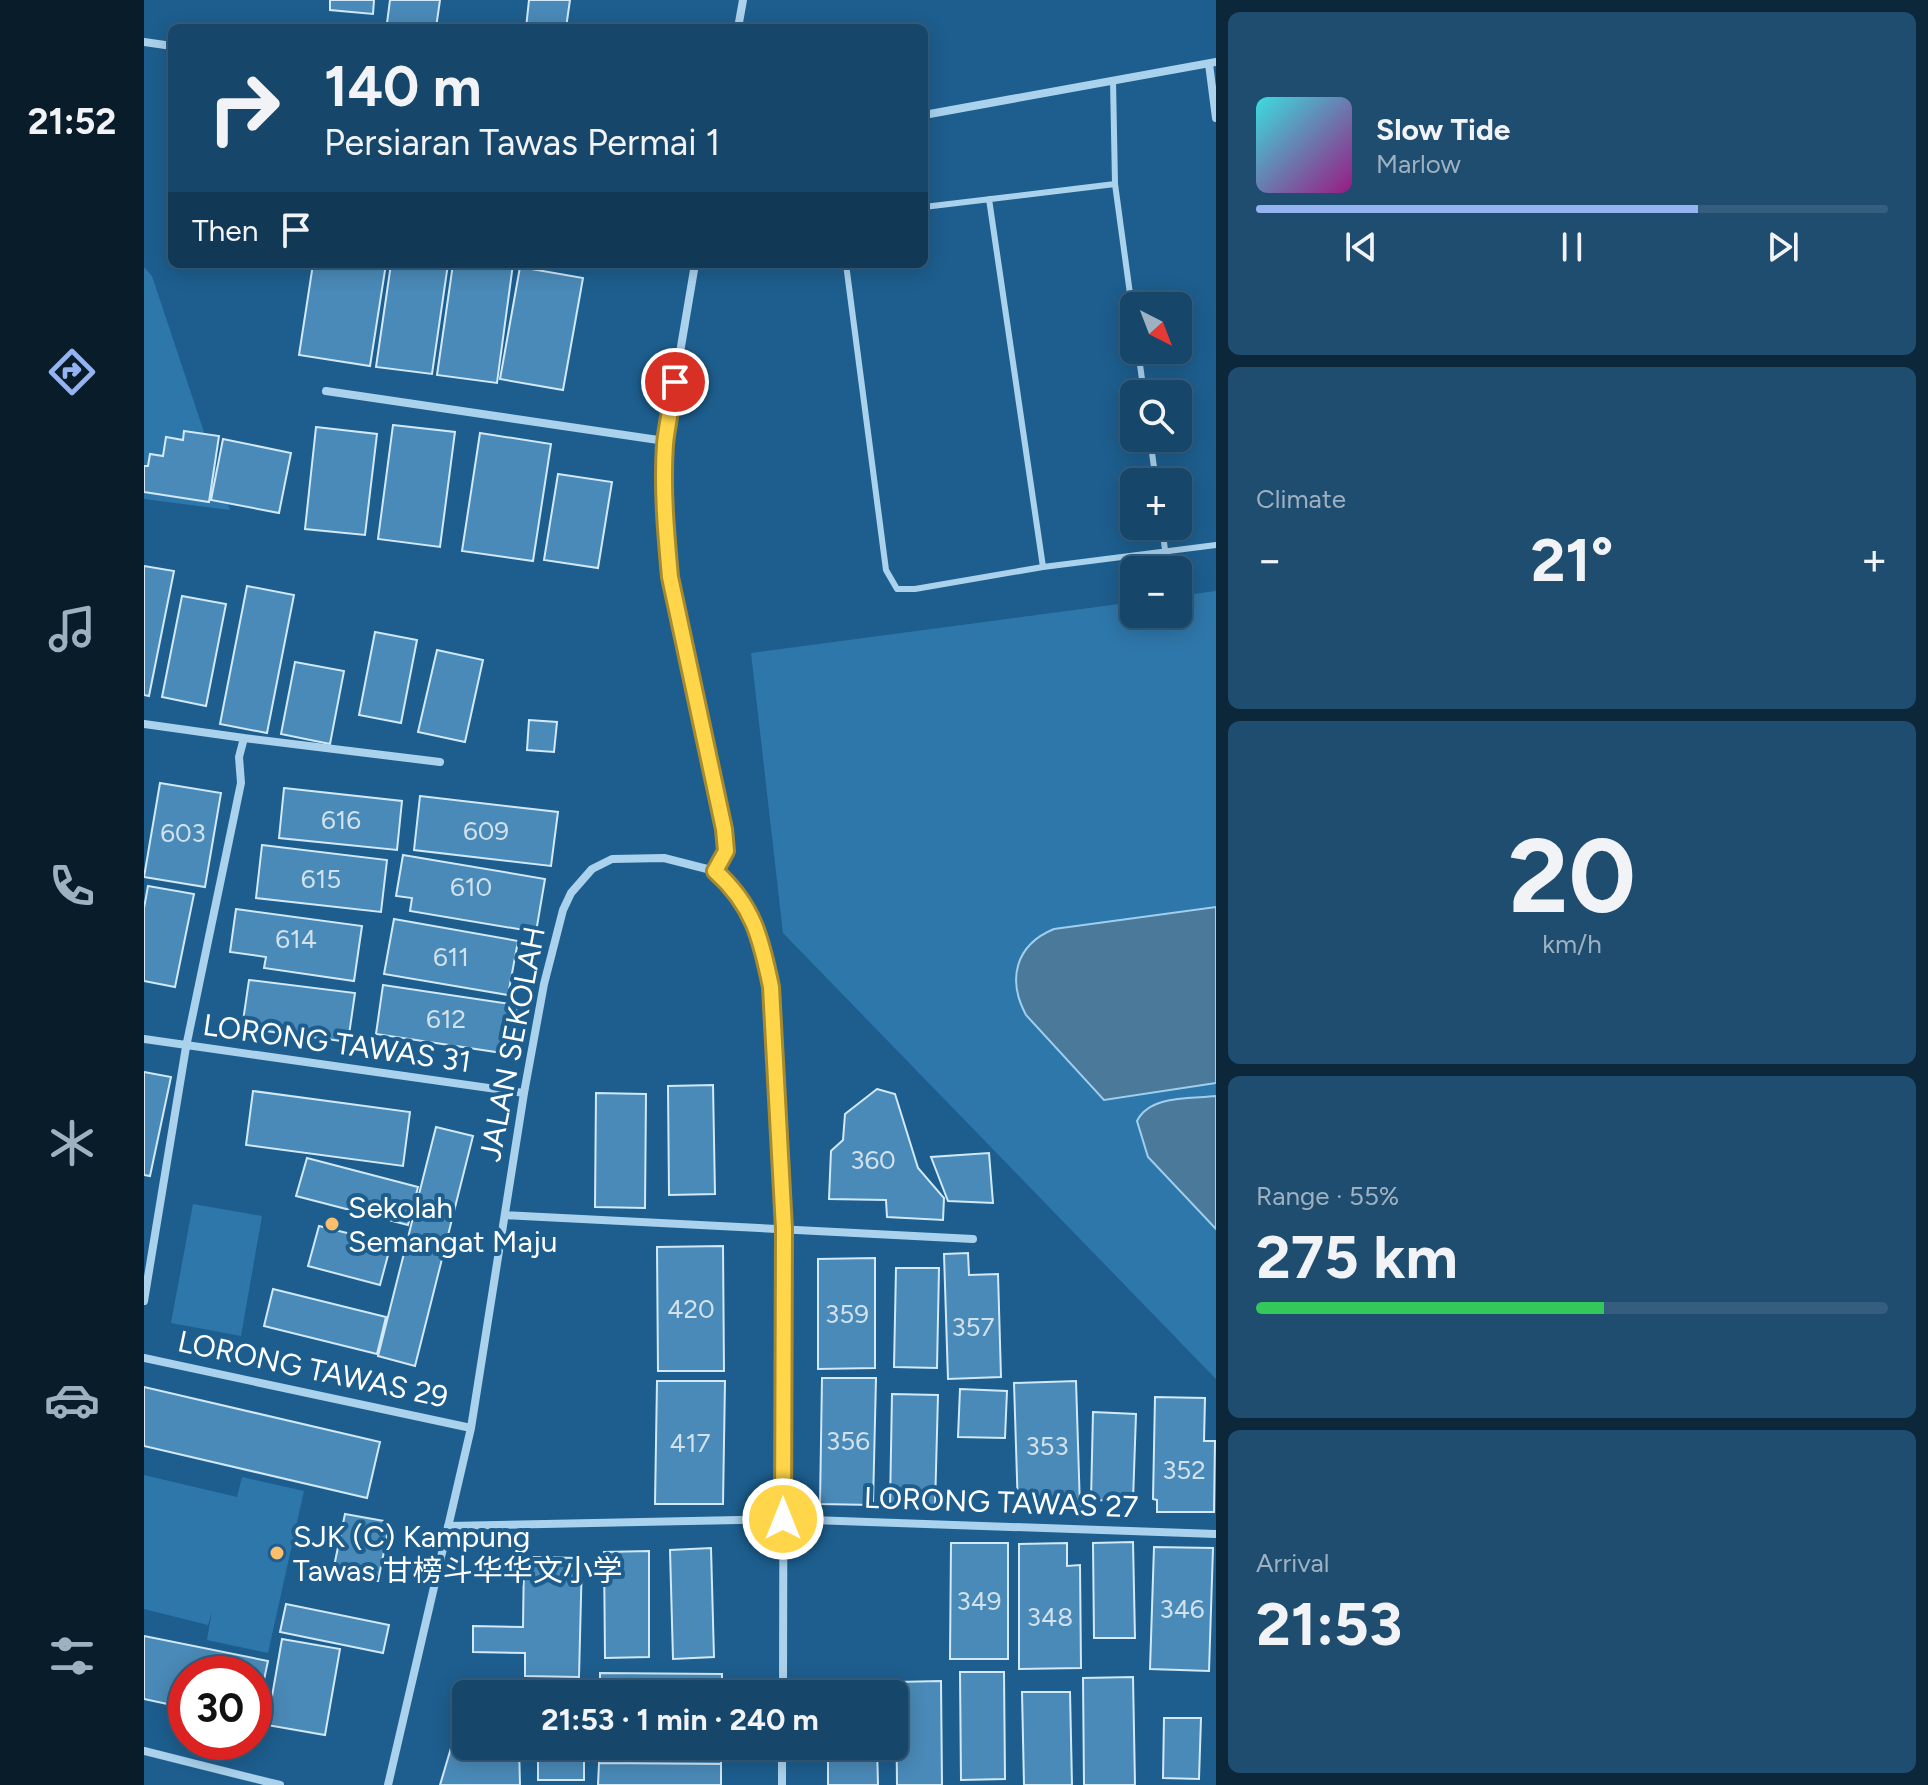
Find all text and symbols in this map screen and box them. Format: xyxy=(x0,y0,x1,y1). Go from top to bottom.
text: 140 m xyxy=(324,53,482,120)
icon: right xyxy=(192,56,296,160)
text: 21:52 xyxy=(28,100,116,143)
text: Slow Tide xyxy=(1376,111,1510,148)
text: Persiaran Tawas Permai 1 xyxy=(324,121,720,164)
text: Marlow xyxy=(1376,148,1461,180)
icon: arrive xyxy=(274,208,318,252)
text: Then xyxy=(192,212,258,249)
icon: previous xyxy=(1339,225,1383,269)
icon: pause xyxy=(1550,225,1594,269)
icon: next xyxy=(1761,225,1805,269)
north arrow xyxy=(1120,292,1192,364)
map controls xyxy=(1120,292,1192,628)
icon: directions xyxy=(44,344,100,400)
pin xyxy=(641,348,709,416)
icon: arrive xyxy=(653,360,697,404)
button: search xyxy=(1120,380,1192,452)
button: + xyxy=(1120,468,1192,540)
text: Climate xyxy=(1256,483,1346,515)
text: 21° xyxy=(1531,524,1613,596)
text: − xyxy=(1256,533,1283,586)
text: + xyxy=(1861,533,1888,586)
button: − xyxy=(1120,556,1192,628)
icon: music xyxy=(44,601,100,657)
house number: 616 xyxy=(321,804,361,836)
text: 20 xyxy=(1508,813,1636,938)
house number: 609 xyxy=(463,815,509,847)
house number: 603 xyxy=(160,817,206,849)
icon: phone xyxy=(44,858,100,914)
house number: 615 xyxy=(301,863,341,895)
house number: 610 xyxy=(450,871,492,903)
house number: 614 xyxy=(275,923,317,955)
street label: JALAN SEKOLAH xyxy=(471,923,553,1165)
text: km/h xyxy=(1542,928,1602,960)
house number: 611 xyxy=(433,941,469,973)
house number: 612 xyxy=(426,1003,466,1035)
street label: LORONG TAWAS 31 xyxy=(201,1006,473,1080)
icon: climate xyxy=(44,1115,100,1171)
house number: 360 xyxy=(850,1144,896,1176)
text: Range · 55% xyxy=(1256,1180,1399,1212)
place label: Sekolah Semangat Maju xyxy=(348,1189,558,1260)
marker: Sekolah Semangat Maju xyxy=(323,1215,341,1233)
text: 275 km xyxy=(1256,1221,1458,1293)
house number: 420 xyxy=(667,1293,715,1325)
house number: 359 xyxy=(825,1298,869,1330)
house number: 357 xyxy=(951,1311,995,1343)
street label: LORONG TAWAS 29 xyxy=(174,1322,452,1416)
icon: car xyxy=(44,1372,100,1428)
house number: 356 xyxy=(826,1425,870,1457)
house number: 417 xyxy=(670,1427,710,1459)
house number: 353 xyxy=(1025,1430,1069,1462)
house number: 352 xyxy=(1162,1454,1206,1486)
position arrow xyxy=(741,1477,825,1561)
street label: LORONG TAWAS 27 xyxy=(863,1479,1139,1525)
place label: SJK (C) Kampung Tawas 甘榜斗华华文小学 xyxy=(293,1518,623,1589)
marker: SJK (C) Kampung Tawas 甘榜斗华华文小学 xyxy=(268,1544,286,1562)
text: Arrival xyxy=(1256,1547,1329,1579)
house number: 349 xyxy=(956,1585,1002,1617)
text: 21:53 xyxy=(1256,1588,1402,1660)
house number: 346 xyxy=(1159,1593,1205,1625)
house number: 348 xyxy=(1027,1601,1073,1633)
icon: filters xyxy=(44,1628,100,1684)
speed limit sign: 30 xyxy=(168,1656,272,1760)
text: 21:53 · 1 min · 240 m xyxy=(541,1701,819,1738)

